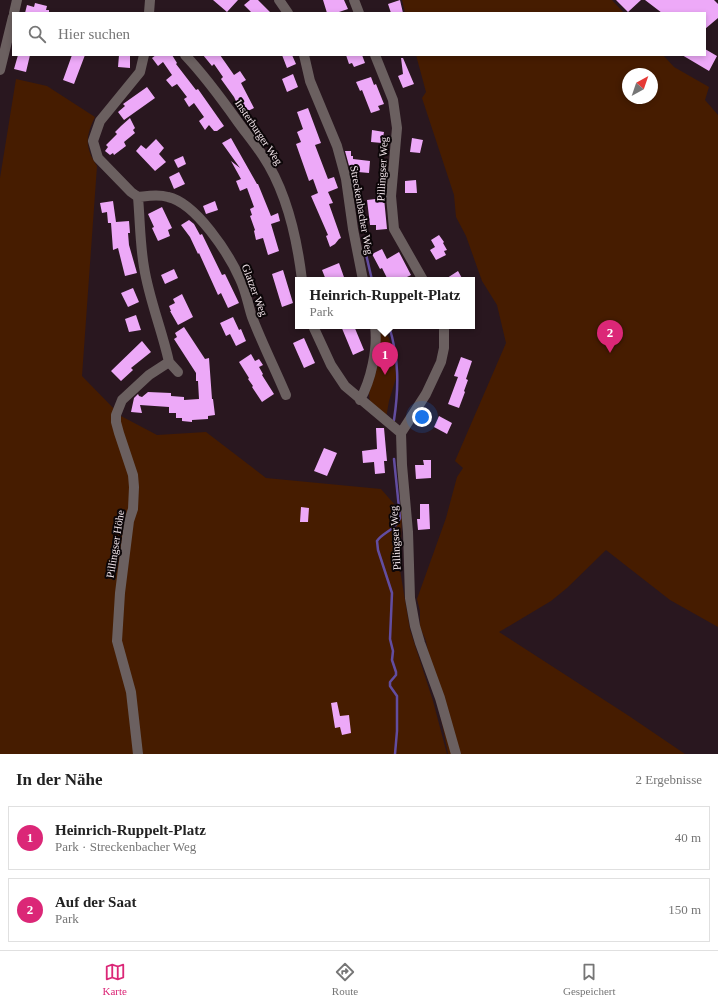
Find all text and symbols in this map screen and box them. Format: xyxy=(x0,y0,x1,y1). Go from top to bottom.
search box xyxy=(12,12,706,56)
icon: search xyxy=(26,23,48,45)
text: Hier suchen xyxy=(58,26,130,42)
north arrow xyxy=(622,68,658,104)
street label: Insterburger Weg xyxy=(233,97,285,167)
street label: Pillingser Weg xyxy=(374,136,390,202)
street label: Streckenbacher Weg xyxy=(348,165,376,256)
street label: Glatzer Weg xyxy=(240,262,271,318)
popup xyxy=(295,277,475,329)
text: Heinrich-Ruppelt-Platz xyxy=(310,287,460,303)
text: Park xyxy=(310,304,333,319)
pin: 2 xyxy=(597,320,623,353)
pin: 1 xyxy=(372,342,398,375)
your location xyxy=(412,407,432,427)
street label: Pillingser Weg xyxy=(387,505,403,571)
street label: Pillingser Höhe xyxy=(104,509,126,579)
text: In der Nähe xyxy=(16,770,103,789)
text: 2 Ergebnisse xyxy=(635,772,702,787)
text: Heinrich-Ruppelt-Platz xyxy=(55,822,206,838)
text: 1 xyxy=(27,830,33,845)
text: 40 m xyxy=(675,830,701,845)
text: Park · Streckenbacher Weg xyxy=(55,839,196,854)
text: Auf der Saat xyxy=(55,894,136,910)
text: 2 xyxy=(27,902,33,917)
text: 150 m xyxy=(668,902,701,917)
text: Park xyxy=(55,911,79,926)
tab: Karte xyxy=(102,961,127,997)
tab: Route xyxy=(332,961,358,997)
tab: Gespeichert xyxy=(563,961,616,997)

